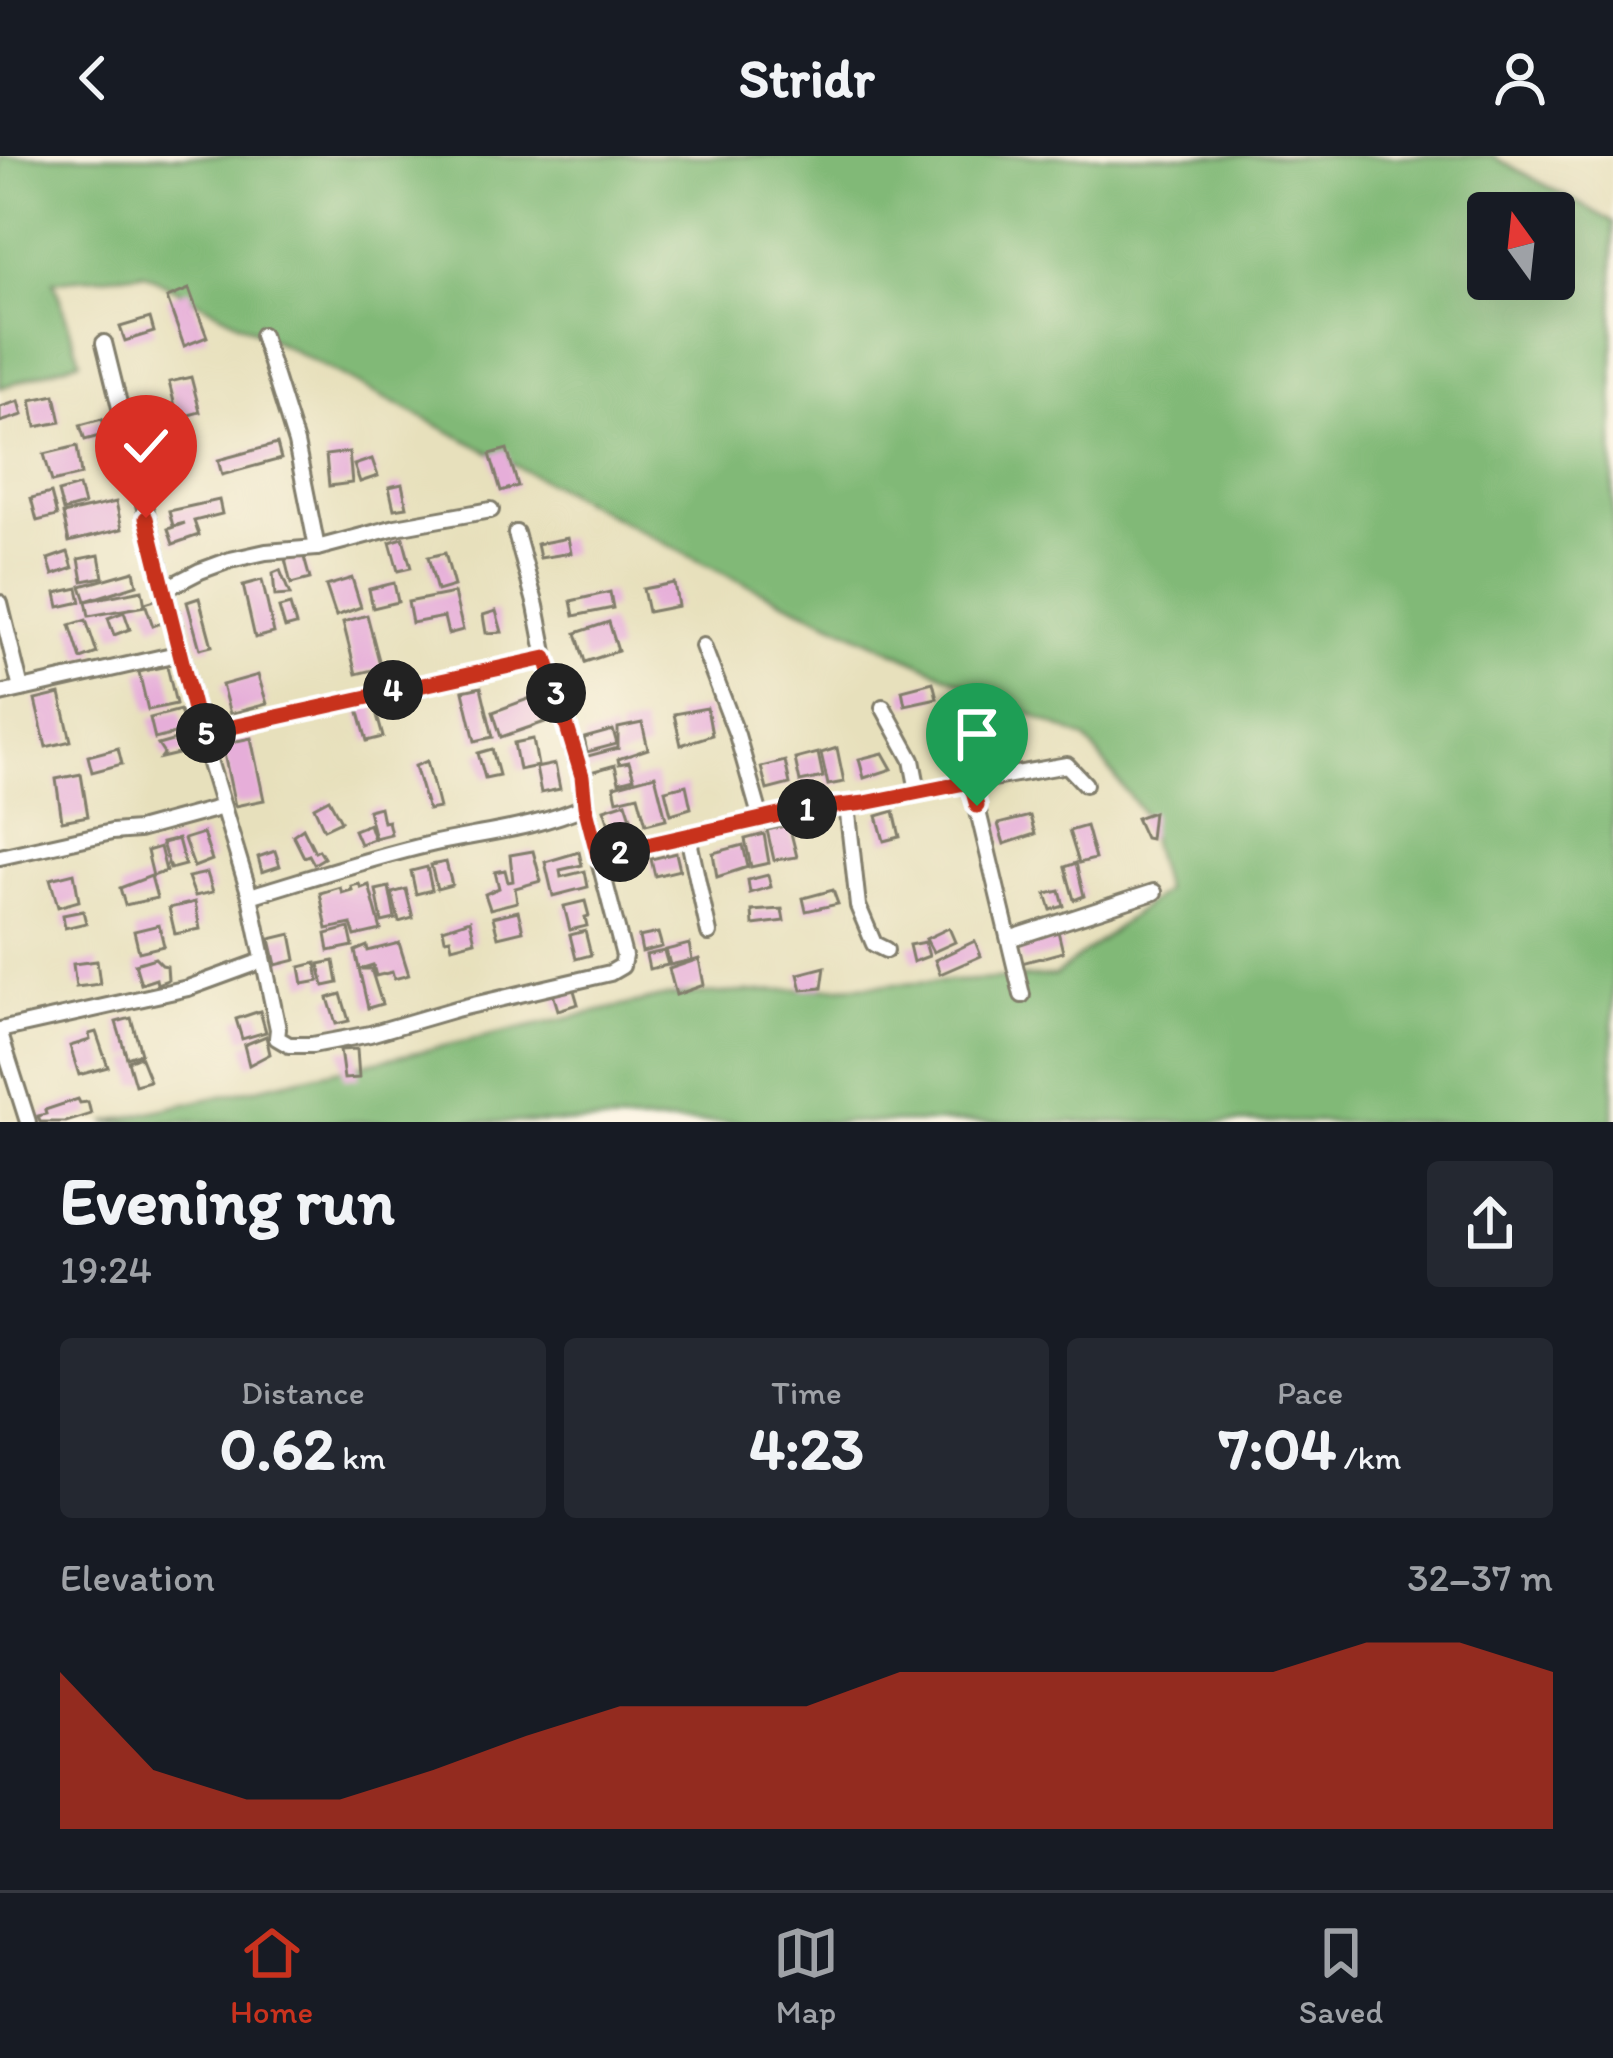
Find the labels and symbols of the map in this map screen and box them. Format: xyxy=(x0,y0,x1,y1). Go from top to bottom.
north arrow xyxy=(1467,192,1575,300)
pin xyxy=(95,395,197,518)
pin: 4 xyxy=(363,660,423,720)
pin: 3 xyxy=(526,663,586,723)
pin xyxy=(926,683,1028,806)
pin: 5 xyxy=(176,703,236,763)
pin: 1 xyxy=(777,779,837,839)
pin: 2 xyxy=(590,822,650,882)

